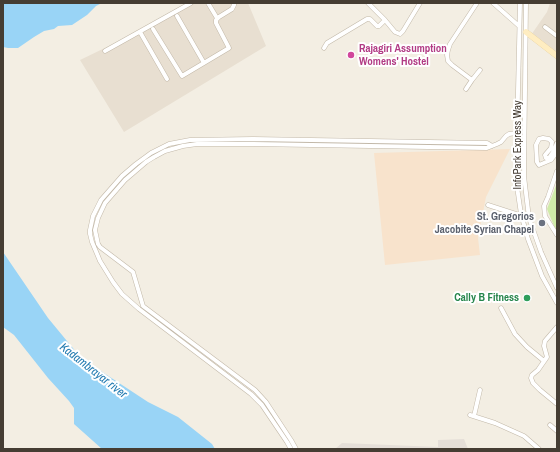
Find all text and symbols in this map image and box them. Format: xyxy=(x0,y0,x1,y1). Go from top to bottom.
place label: Rajagiri Assumption Womens' Hostel xyxy=(359,42,447,68)
marker: Rajagiri Assumption Womens' Hostel xyxy=(346,50,356,60)
street label: InfoPark Express Way xyxy=(511,101,525,189)
place label: St. Gregorios Jacobite Syrian Chapel xyxy=(435,210,534,236)
marker: St. Gregorios Jacobite Syrian Chapel xyxy=(537,218,547,228)
place label: Cally B Fitness xyxy=(454,291,519,305)
marker: Cally B Fitness xyxy=(522,293,532,303)
water label: Kadambrayar river xyxy=(56,340,130,402)

